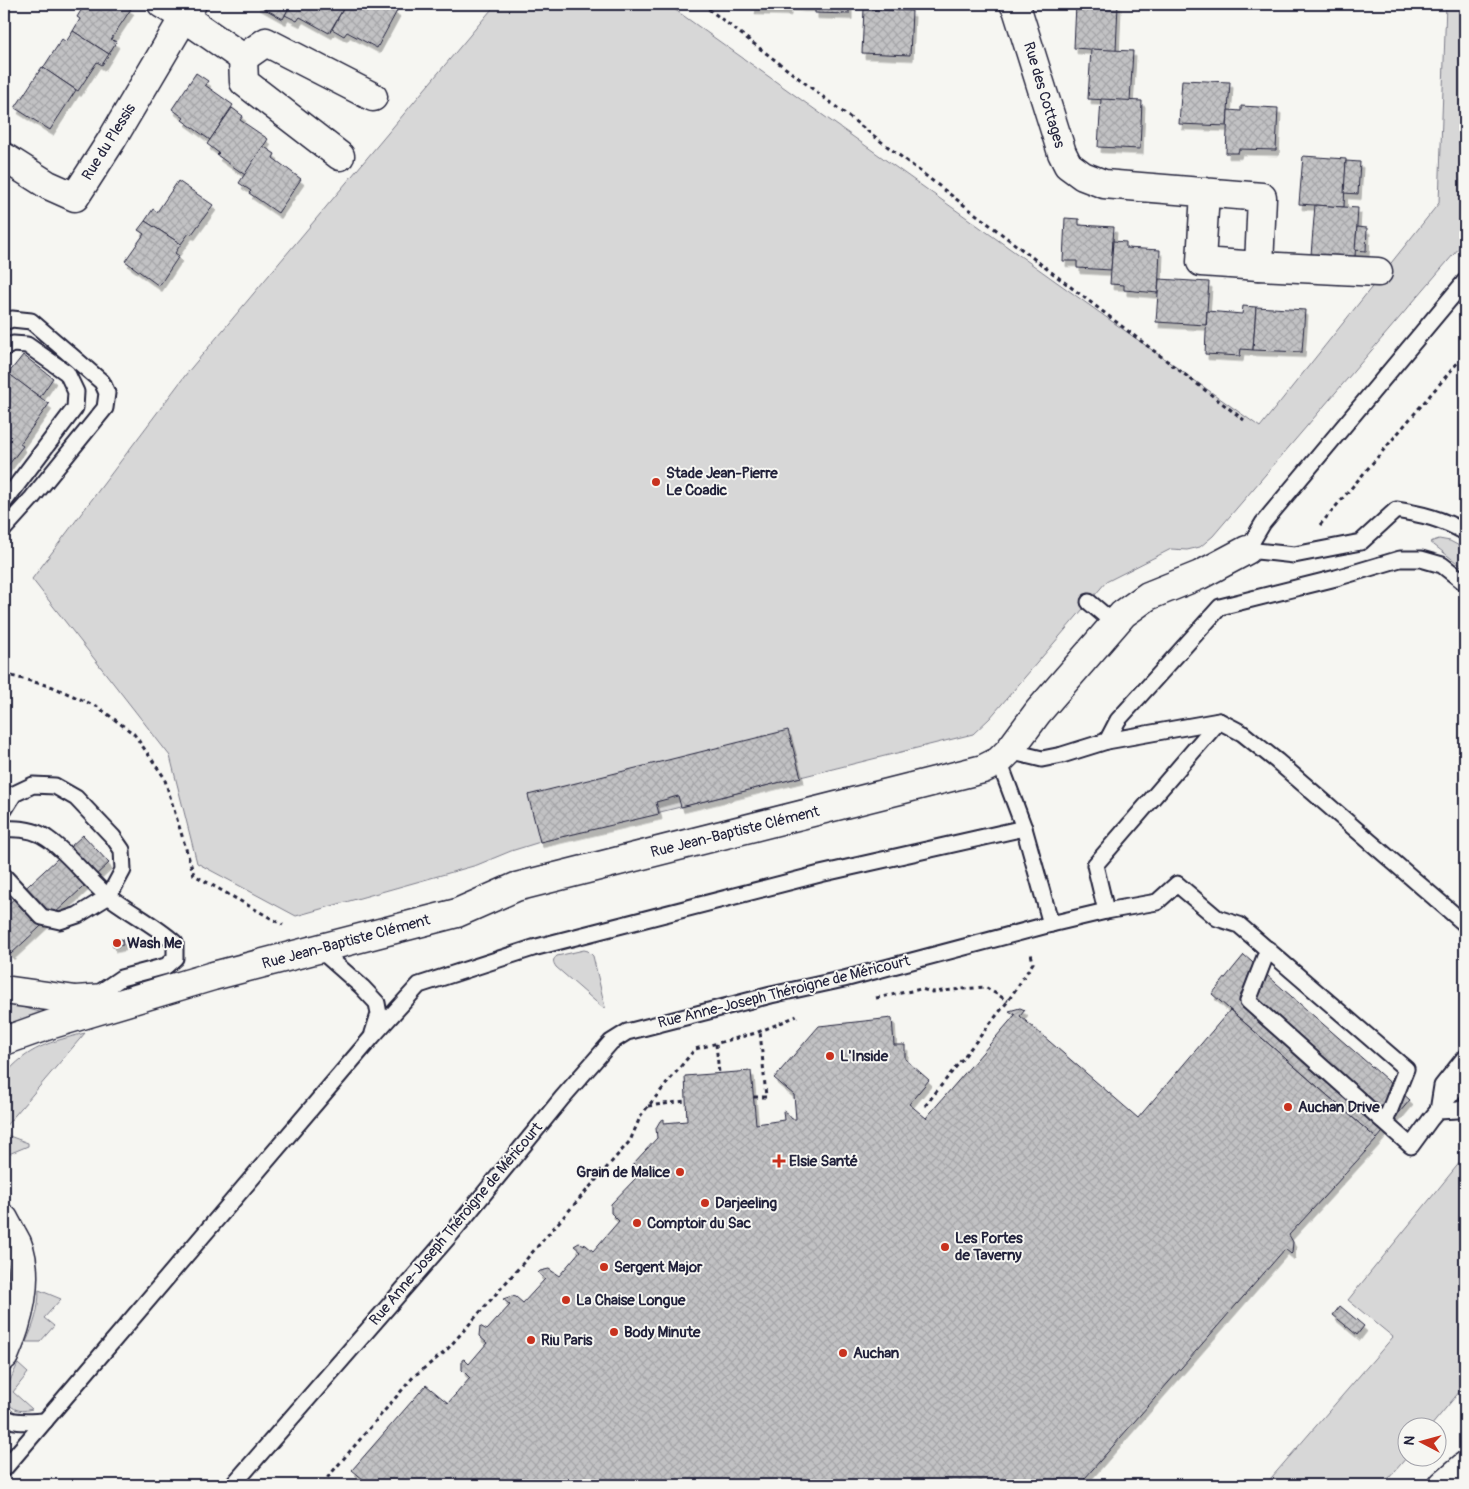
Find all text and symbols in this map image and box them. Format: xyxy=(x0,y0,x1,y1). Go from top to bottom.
street label: Rue des Cottages xyxy=(1019,40,1069,151)
street label: Rue du Plessis xyxy=(78,100,140,184)
place label: Stade Jean-Pierre Le Coadic xyxy=(666,464,778,500)
marker: Stade Jean-Pierre Le Coadic xyxy=(650,476,662,488)
street label: Rue Jean-Baptiste Clément xyxy=(649,802,822,862)
street label: Rue Jean-Baptiste Clément xyxy=(260,910,433,974)
place label: Wash Me xyxy=(127,934,183,953)
marker: Wash Me xyxy=(111,937,123,949)
street label: Rue Anne-Joseph Théroigne de Méricourt xyxy=(656,951,913,1033)
place label: L'Inside xyxy=(840,1047,889,1066)
marker: L'Inside xyxy=(824,1050,836,1062)
place label: Auchan Drive xyxy=(1298,1098,1380,1117)
marker: Auchan Drive xyxy=(1282,1101,1294,1113)
street label: Rue Anne-Joseph Théroigne de Méricourt xyxy=(365,1118,547,1329)
place label: Elsie Santé xyxy=(789,1152,858,1171)
marker: Elsie Santé xyxy=(773,1155,785,1167)
place label: Grain de Malice xyxy=(576,1163,671,1182)
marker: Grain de Malice xyxy=(674,1166,686,1178)
place label: Darjeeling xyxy=(715,1194,778,1213)
marker: Darjeeling xyxy=(699,1197,711,1209)
place label: Comptoir du Sac xyxy=(647,1214,752,1233)
marker: Comptoir du Sac xyxy=(631,1217,643,1229)
place label: Les Portes de Taverny xyxy=(955,1229,1023,1265)
marker: Les Portes de Taverny xyxy=(939,1241,951,1253)
place label: Sergent Major xyxy=(614,1258,703,1277)
marker: Sergent Major xyxy=(598,1261,610,1273)
place label: La Chaise Longue xyxy=(576,1291,686,1310)
marker: La Chaise Longue xyxy=(560,1294,572,1306)
place label: Body Minute xyxy=(624,1323,701,1342)
marker: Body Minute xyxy=(608,1326,620,1338)
place label: Riu Paris xyxy=(541,1331,593,1350)
marker: Riu Paris xyxy=(525,1334,537,1346)
place label: Auchan xyxy=(853,1344,900,1363)
marker: Auchan xyxy=(837,1347,849,1359)
north arrow xyxy=(1396,1416,1446,1466)
text: N xyxy=(1401,1435,1419,1446)

